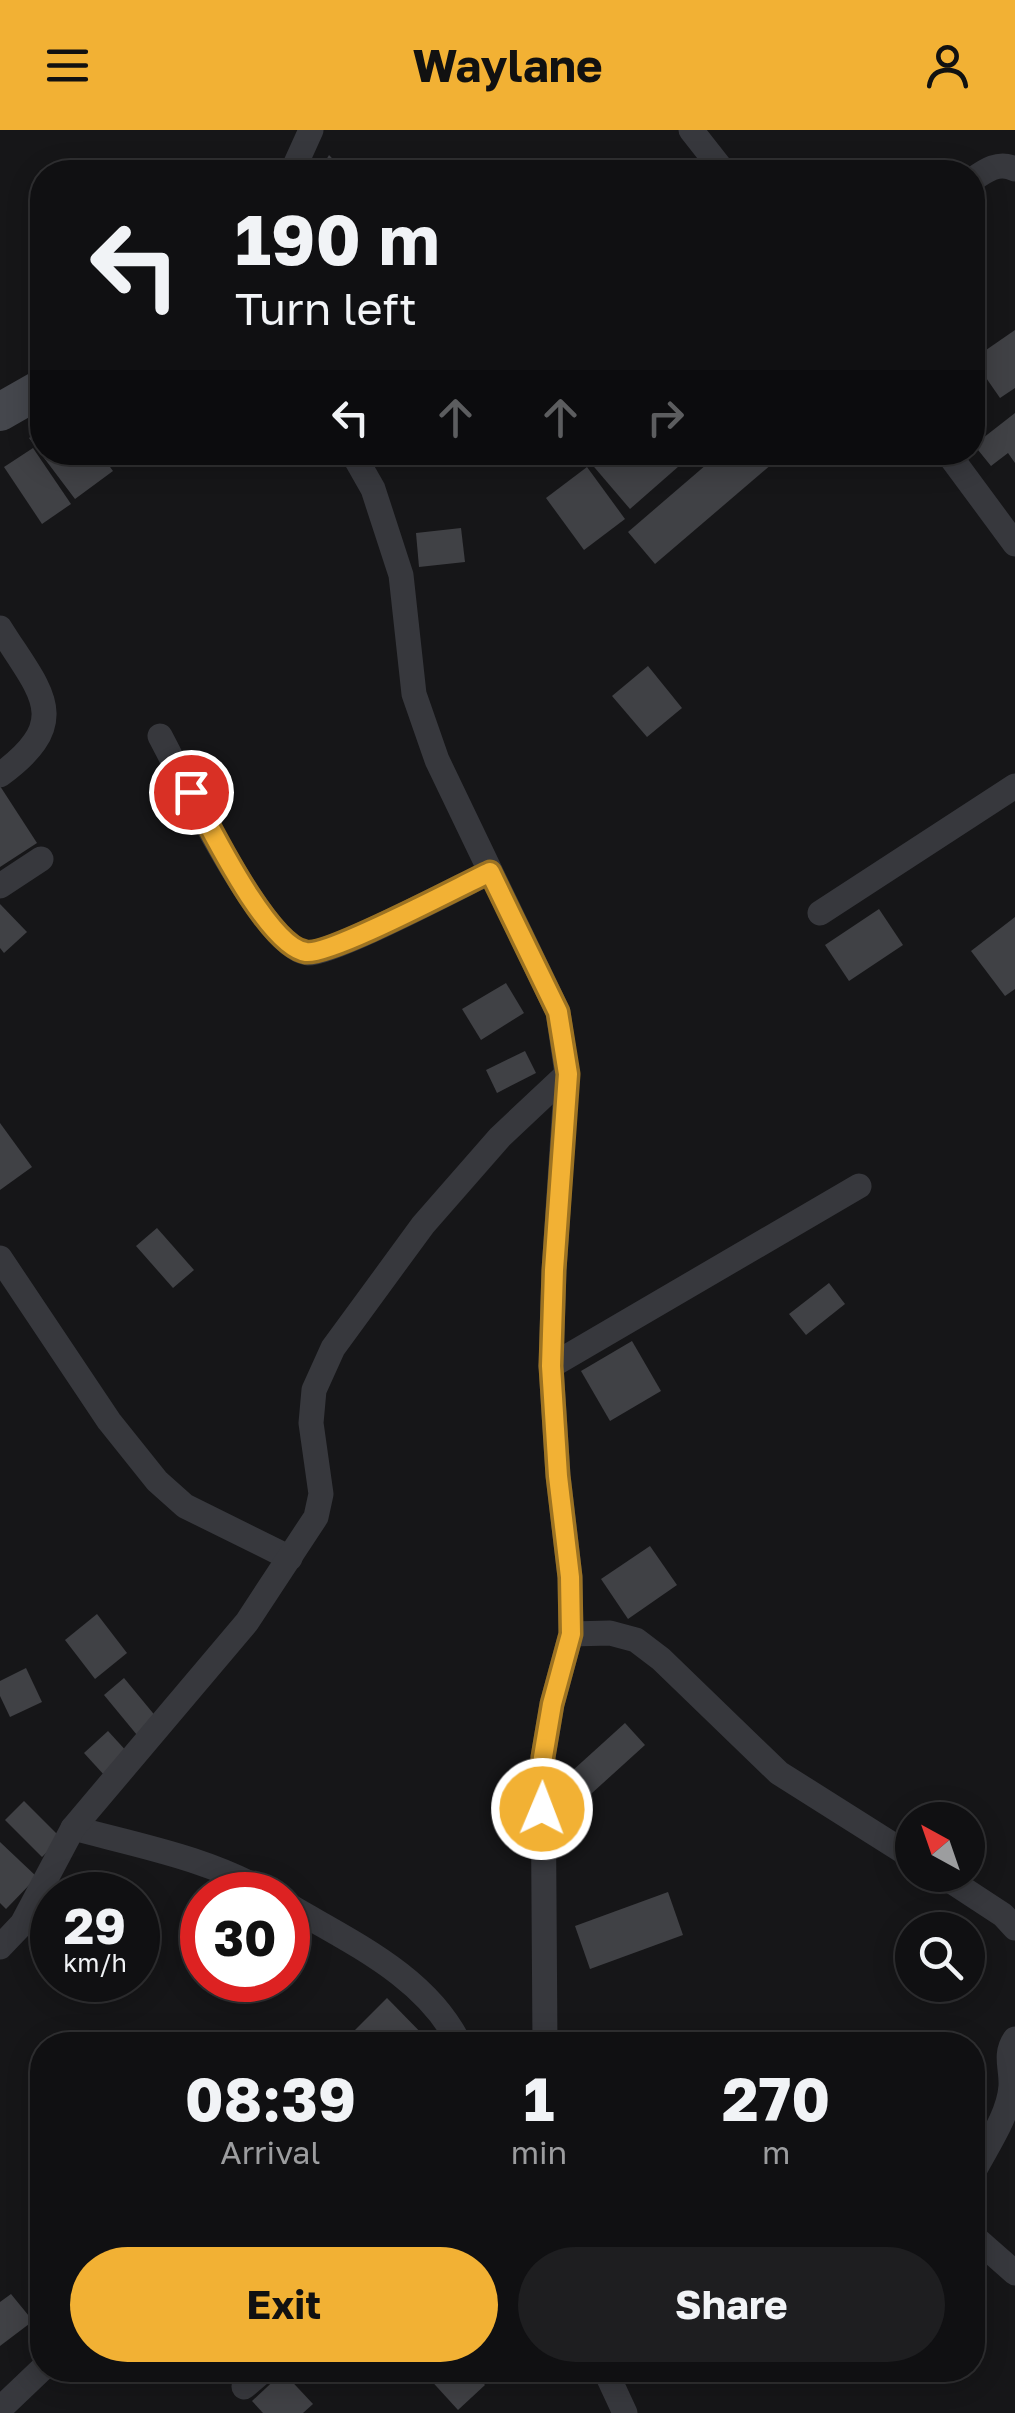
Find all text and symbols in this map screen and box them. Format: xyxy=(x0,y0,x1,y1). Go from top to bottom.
icon: menu xyxy=(40,38,95,93)
text: Waylane xyxy=(412,38,603,92)
icon: person xyxy=(920,38,975,93)
text: 190 m xyxy=(235,196,440,280)
icon: left xyxy=(70,200,200,330)
text: Turn left xyxy=(235,281,417,335)
icon: left xyxy=(323,390,378,445)
icon: ahead xyxy=(428,390,483,445)
icon: ahead xyxy=(533,390,588,445)
icon: right xyxy=(638,390,693,445)
pin xyxy=(149,750,234,835)
icon: arrive xyxy=(164,765,219,820)
position arrow xyxy=(490,1757,594,1861)
north arrow xyxy=(895,1802,985,1892)
map controls xyxy=(895,1802,985,2002)
speed limit sign: 30 xyxy=(180,1872,310,2002)
text: 29 xyxy=(64,1895,126,1955)
button: search xyxy=(895,1912,985,2002)
text: km/h xyxy=(63,1947,127,1978)
text: 08:39 xyxy=(185,2062,356,2134)
text: 1 xyxy=(524,2062,554,2134)
text: 270 xyxy=(722,2062,830,2134)
text: Arrival xyxy=(220,2133,320,2171)
text: min xyxy=(511,2133,567,2171)
text: m xyxy=(762,2133,790,2171)
button: Exit xyxy=(70,2247,498,2362)
button: Share xyxy=(518,2247,945,2362)

